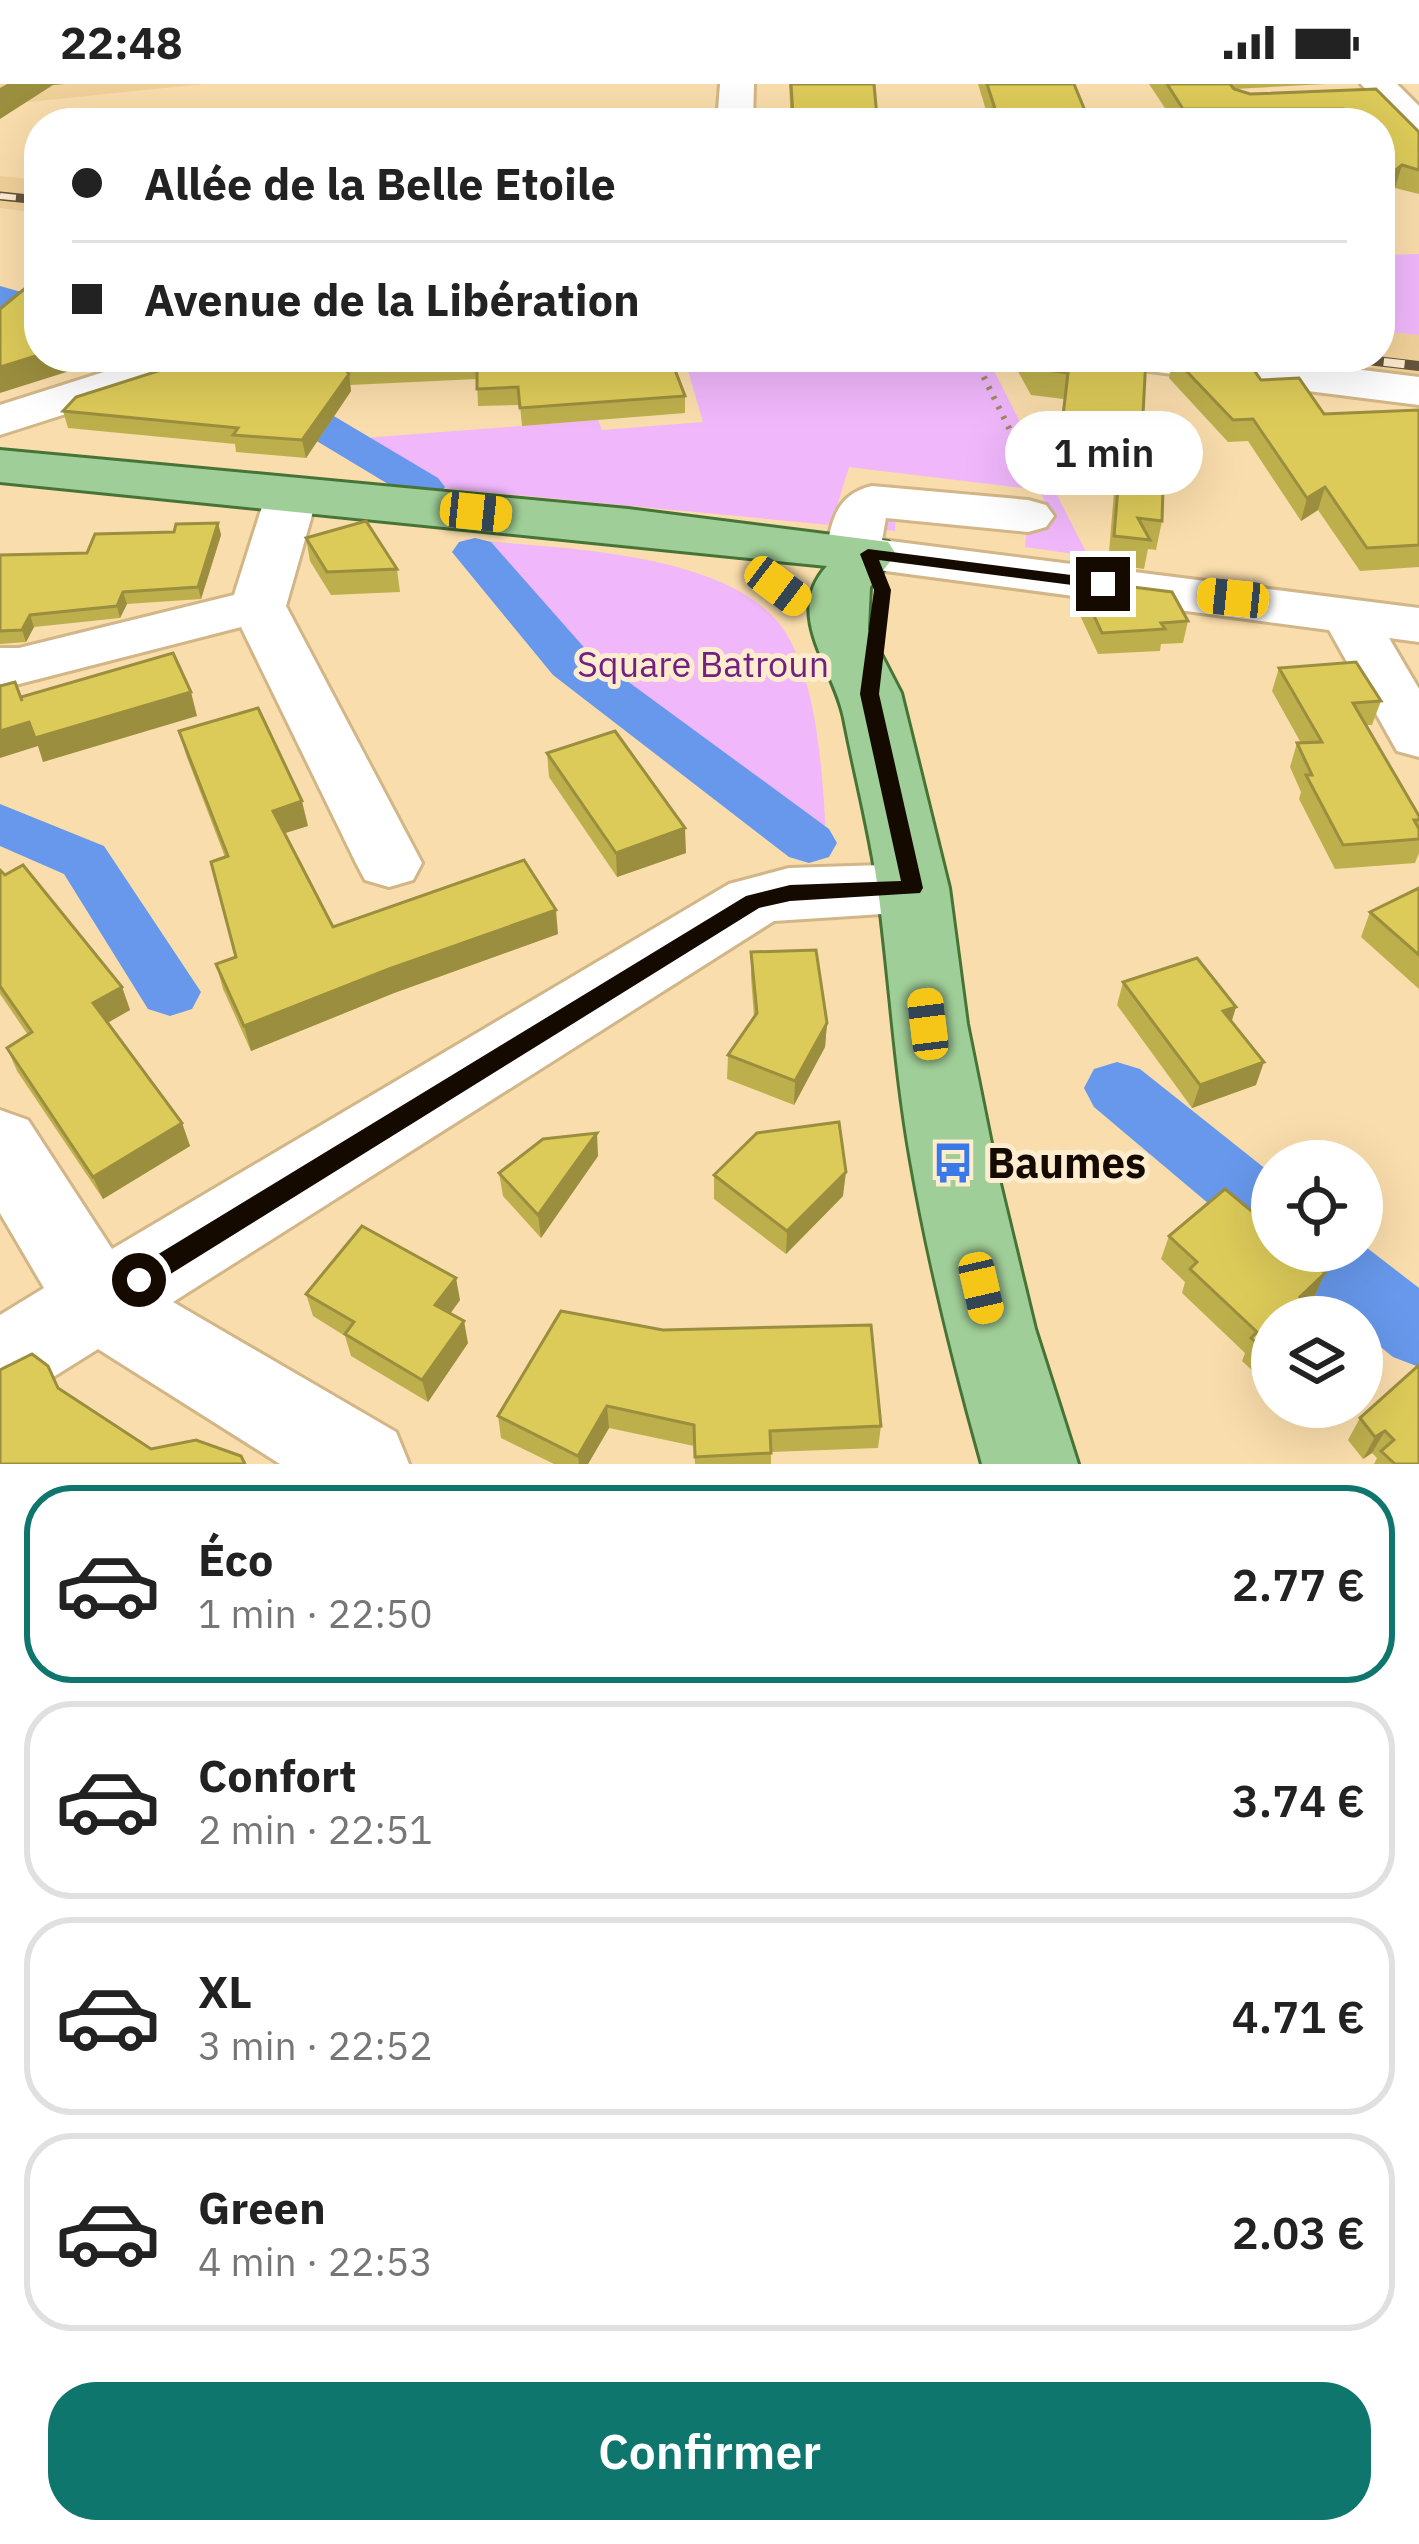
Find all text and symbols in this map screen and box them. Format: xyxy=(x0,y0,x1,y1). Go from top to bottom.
text: 22:48 xyxy=(60,13,183,71)
text: Allée de la Belle Etoile xyxy=(144,154,616,212)
text: Avenue de la Libération xyxy=(144,270,640,328)
callout: 1 min xyxy=(1004,410,1202,494)
text: 1 min xyxy=(1054,427,1154,478)
car xyxy=(438,490,514,534)
car xyxy=(738,550,818,622)
route end xyxy=(1076,557,1130,611)
car xyxy=(1195,576,1271,620)
park label: Square Batroun xyxy=(577,640,829,687)
car xyxy=(906,986,950,1062)
place label: Baumes xyxy=(987,1135,1146,1190)
bus stop icon: Baumes xyxy=(930,1140,976,1186)
map controls xyxy=(1251,1140,1383,1428)
button: locate xyxy=(1251,1140,1383,1272)
car xyxy=(955,1249,1007,1327)
route start xyxy=(112,1253,166,1307)
button: layers xyxy=(1251,1296,1383,1428)
icon: car xyxy=(54,1530,162,1638)
text: Éco xyxy=(198,1530,273,1588)
text: 2.77 € xyxy=(1232,1555,1365,1613)
text: 1 min · 22:50 xyxy=(198,1588,433,1639)
icon: car xyxy=(54,1746,162,1854)
text: Confort xyxy=(198,1746,357,1804)
text: 3.74 € xyxy=(1232,1771,1365,1829)
text: 2 min · 22:51 xyxy=(198,1804,433,1855)
icon: car xyxy=(54,1962,162,2070)
text: XL xyxy=(198,1962,252,2020)
text: 4.71 € xyxy=(1232,1987,1365,2045)
text: 3 min · 22:52 xyxy=(198,2020,433,2071)
icon: car xyxy=(54,2178,162,2286)
text: Green xyxy=(198,2178,326,2236)
text: 2.03 € xyxy=(1232,2203,1365,2261)
text: 4 min · 22:53 xyxy=(198,2236,433,2287)
button: Confirmer xyxy=(48,2382,1371,2520)

